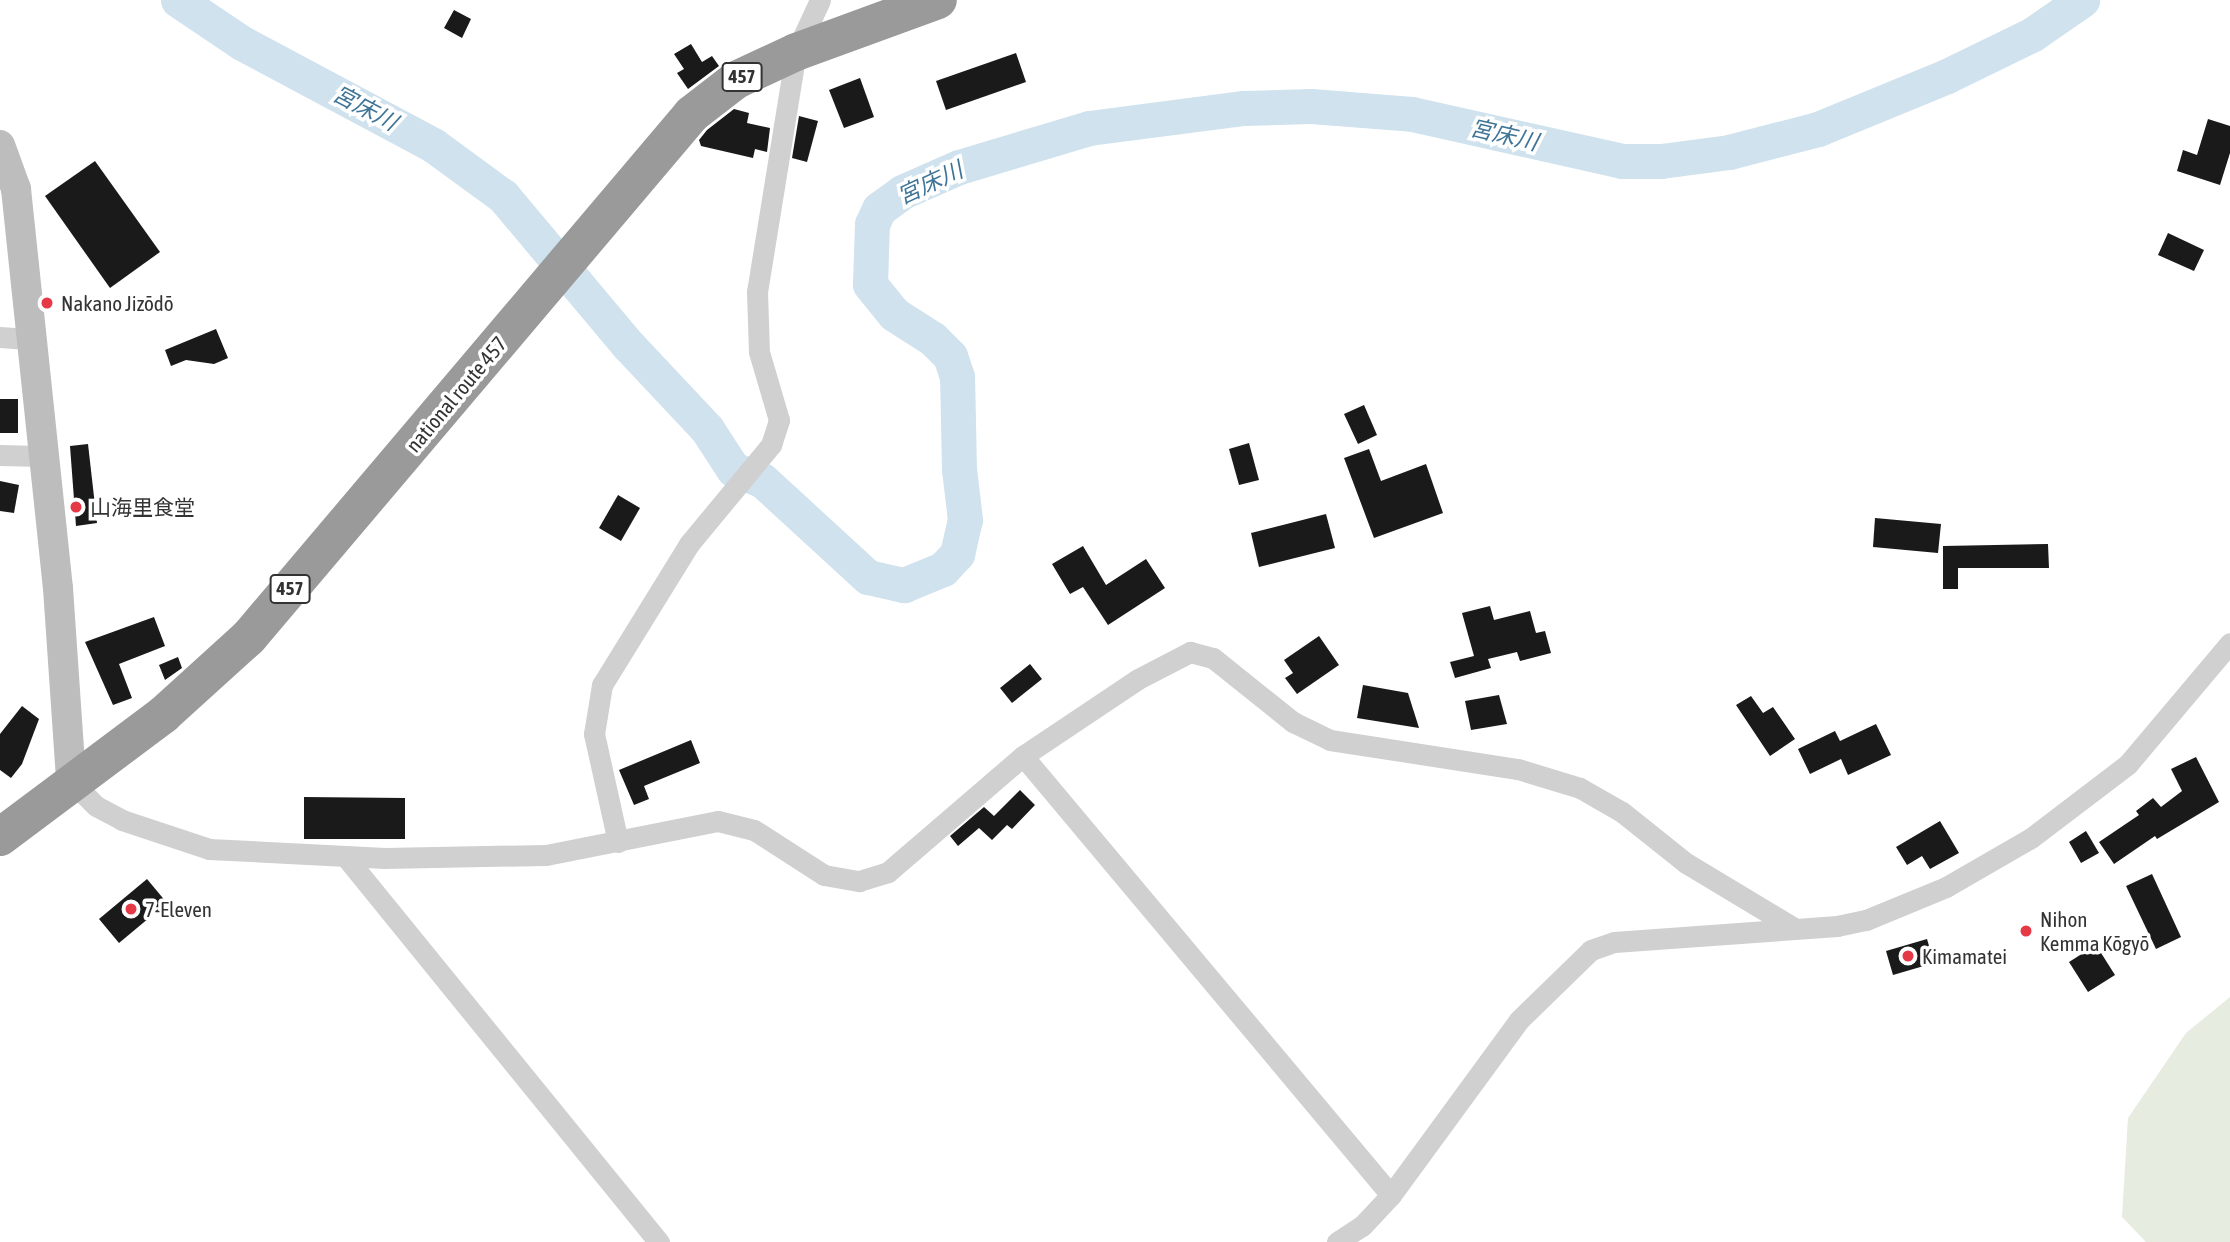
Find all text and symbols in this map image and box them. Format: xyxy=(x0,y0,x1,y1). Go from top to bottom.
road number: 457 xyxy=(721,61,763,92)
water label: 宮床川 xyxy=(328,80,402,136)
water label: 宮床川 xyxy=(1467,114,1541,156)
water label: 宮床川 xyxy=(893,156,967,210)
place label: Nakano Jizōdō xyxy=(61,290,174,316)
marker: Nakano Jizōdō xyxy=(39,295,55,311)
street label: national route 457 xyxy=(400,331,512,457)
place label: 山海里食堂 xyxy=(90,494,195,520)
marker: 山海里食堂 xyxy=(68,499,84,515)
road number: 457 xyxy=(269,574,311,604)
place label: 7-Eleven xyxy=(145,896,212,922)
marker: 7-Eleven xyxy=(123,901,139,917)
place label: Nihon Kemma Kōgyō xyxy=(2040,906,2149,956)
marker: Nihon Kemma Kōgyō xyxy=(2018,923,2034,939)
place label: Kimamatei xyxy=(1922,943,2007,969)
marker: Kimamatei xyxy=(1900,948,1916,964)

